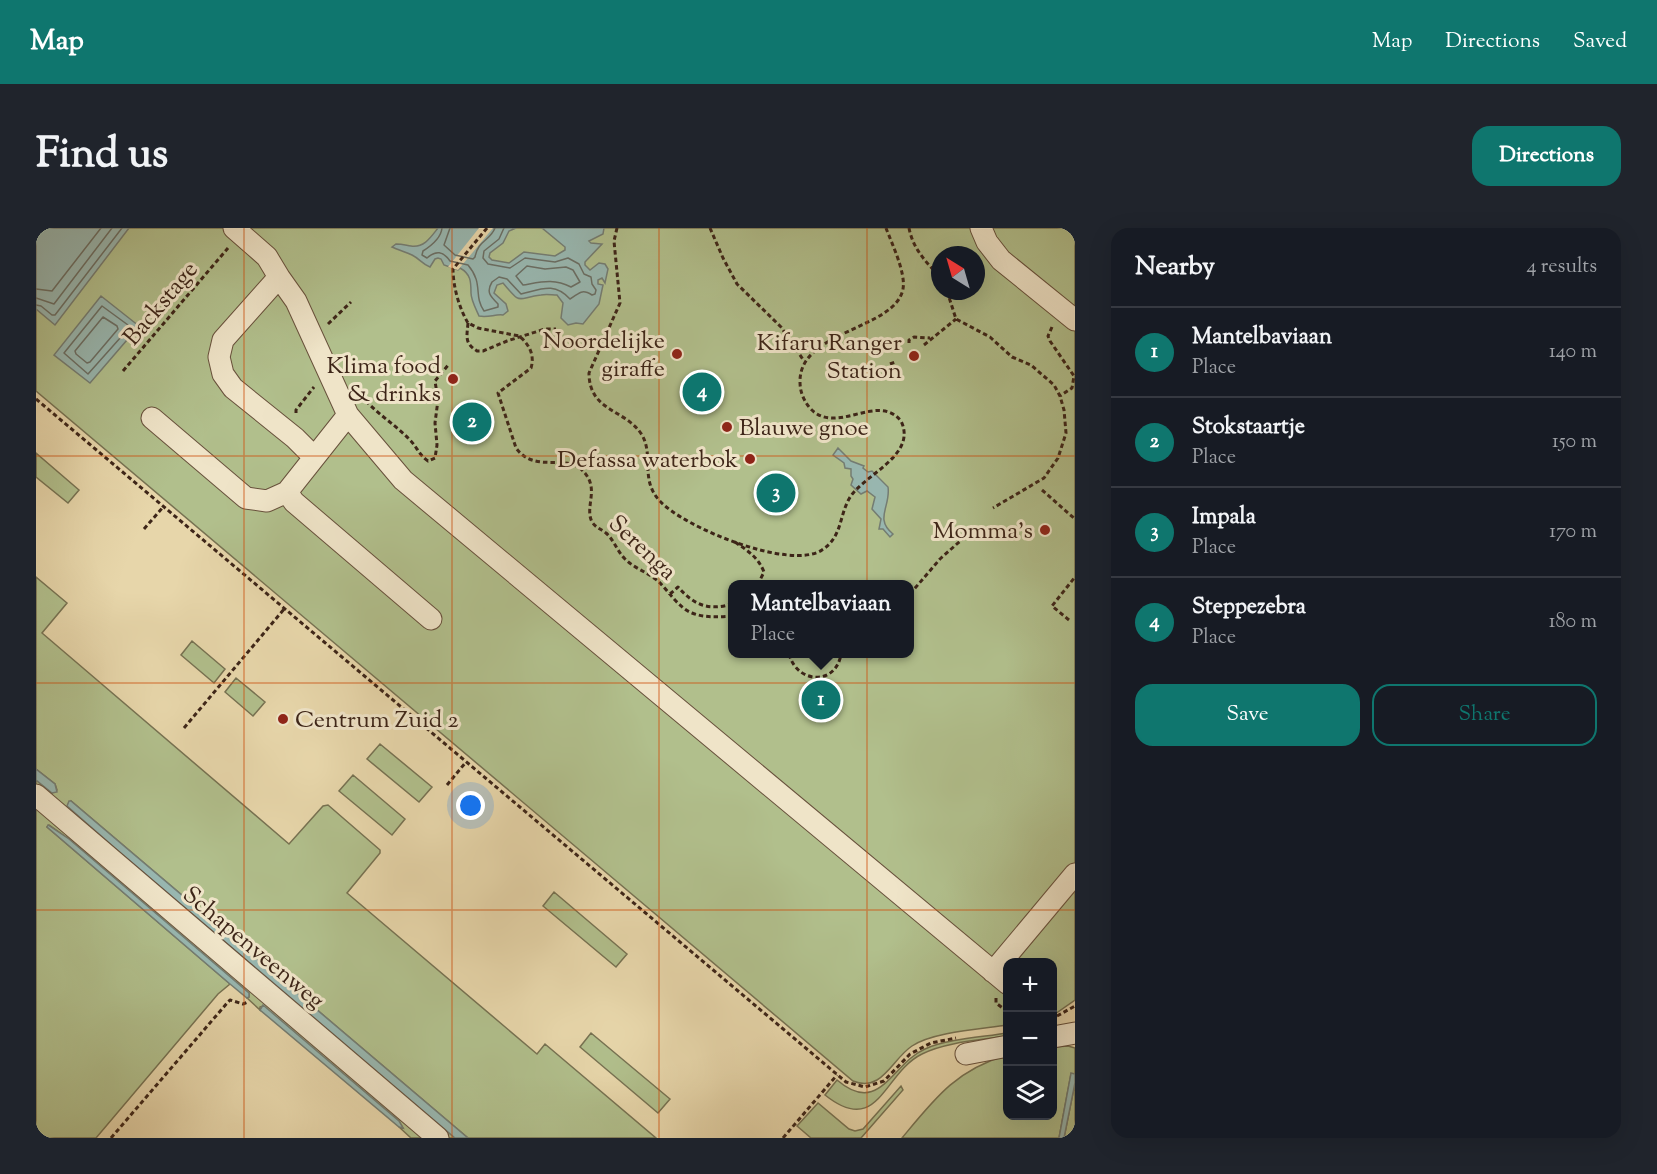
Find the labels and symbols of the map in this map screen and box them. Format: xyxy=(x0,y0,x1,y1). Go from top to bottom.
north arrow xyxy=(931,246,985,300)
street label: Backstage xyxy=(116,255,207,354)
place label: Noordelijke giraffe xyxy=(543,325,665,387)
place label: Kifaru Ranger Station xyxy=(757,327,902,389)
marker: Noordelijke giraffe xyxy=(670,347,684,361)
marker: Kifaru Ranger Station xyxy=(907,349,921,363)
place label: Klima food & drinks xyxy=(326,350,441,412)
pin: 4 xyxy=(682,370,722,414)
marker: Klima food & drinks xyxy=(446,372,460,386)
pin: 2 xyxy=(452,400,492,444)
place label: Blauwe gnoe xyxy=(739,412,869,446)
marker: Blauwe gnoe xyxy=(720,420,734,434)
place label: Defassa waterbok xyxy=(557,444,738,478)
marker: Defassa waterbok xyxy=(743,452,757,466)
pin: 3 xyxy=(756,470,796,516)
street label: Serenga xyxy=(600,508,683,589)
place label: Momma's xyxy=(933,515,1033,549)
marker: Momma's xyxy=(1038,523,1052,537)
pin: 1 xyxy=(802,678,840,722)
place label: Centrum Zuid 2 xyxy=(295,704,459,738)
marker: Centrum Zuid 2 xyxy=(276,712,290,726)
your location xyxy=(456,791,485,820)
street label: Schapenveenweg xyxy=(174,879,331,1018)

